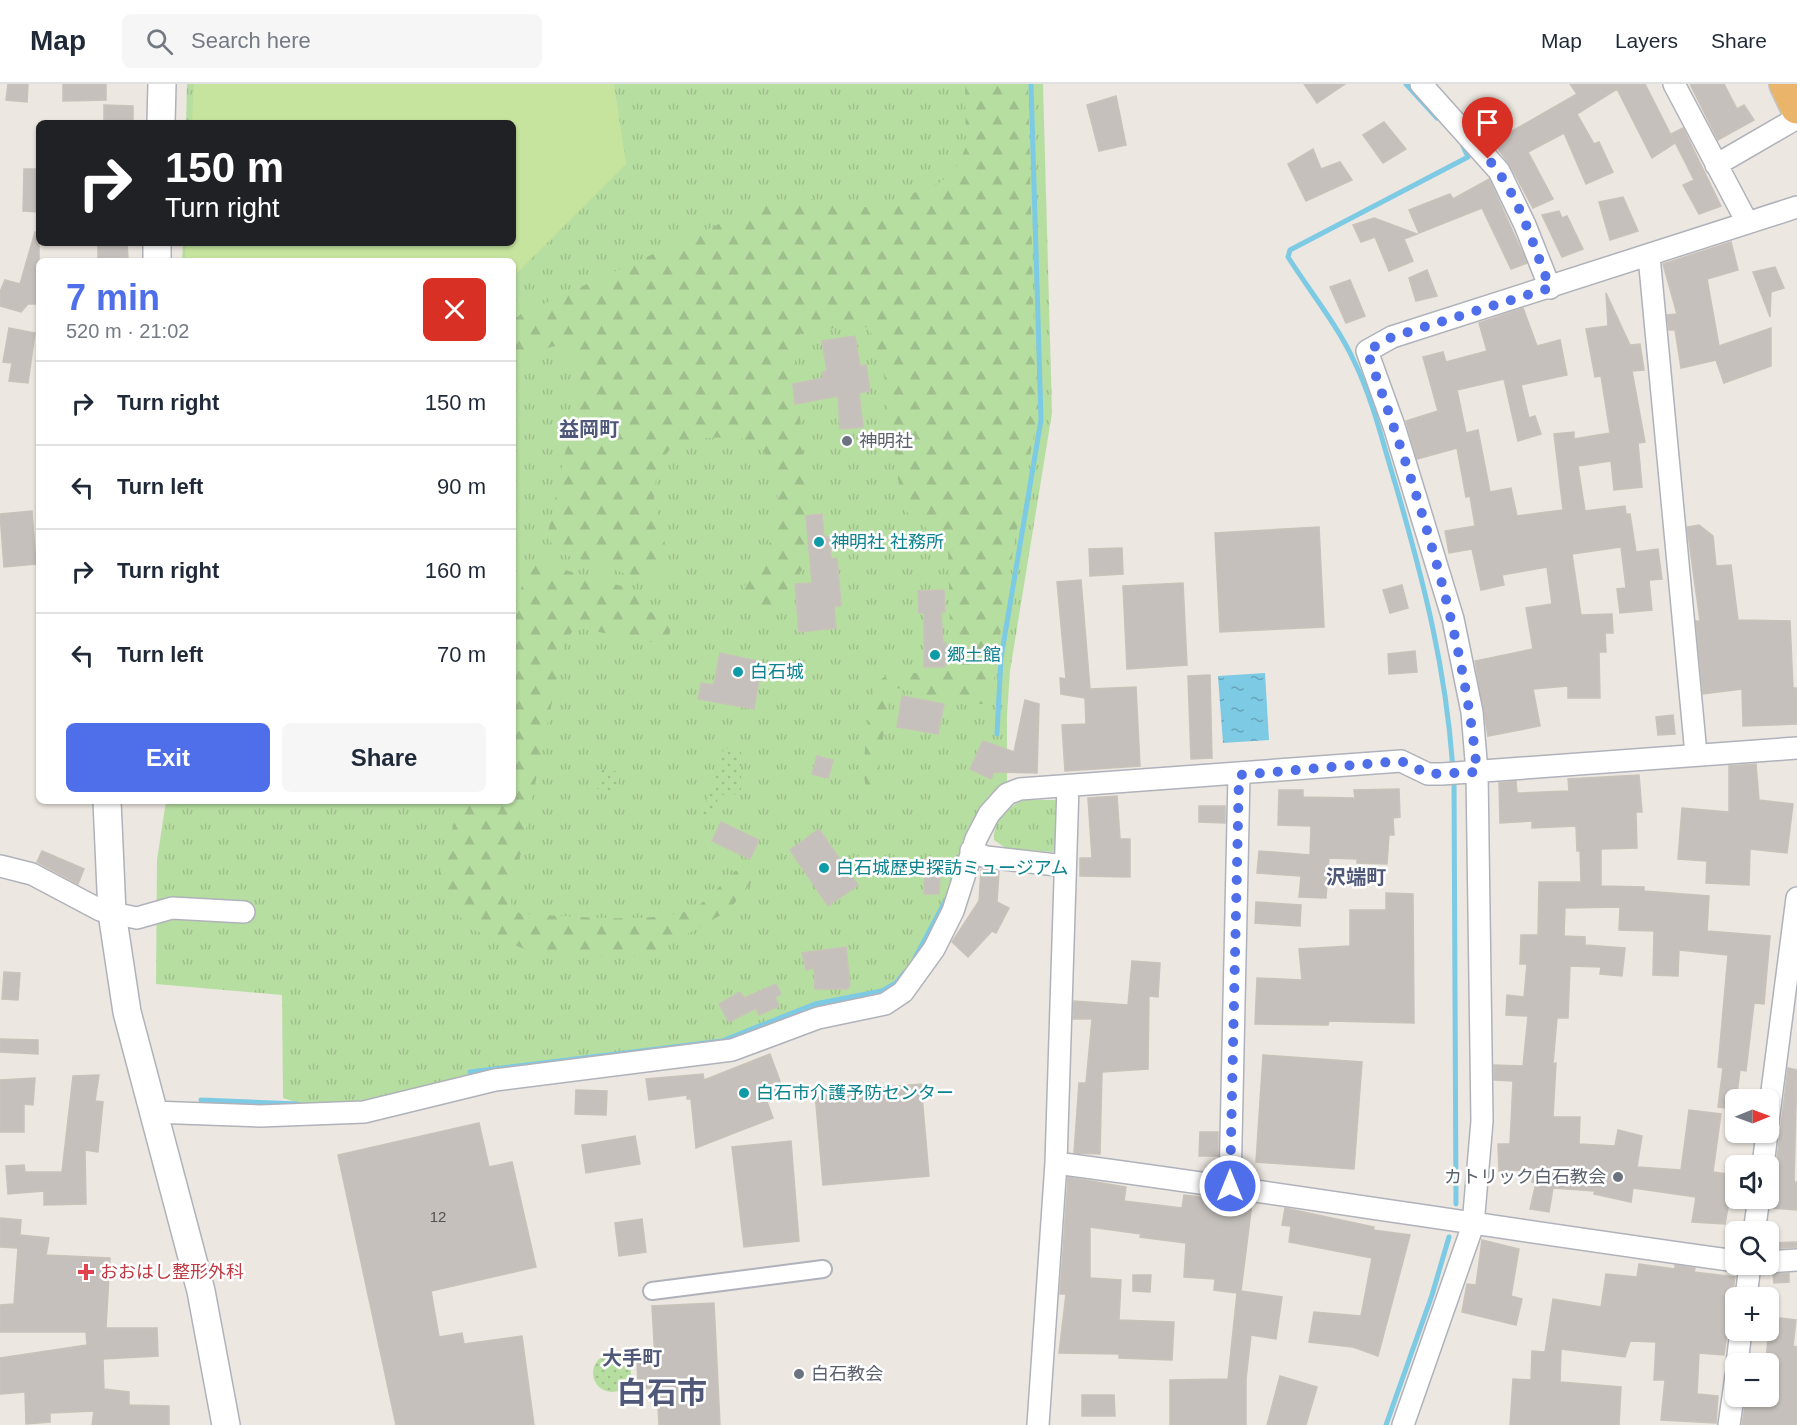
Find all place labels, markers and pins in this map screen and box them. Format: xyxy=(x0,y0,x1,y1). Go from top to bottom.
pin xyxy=(1462,97,1513,159)
place label: 神明社 xyxy=(859,431,913,451)
marker: 神明社 xyxy=(840,434,854,448)
place label: 神明社 社務所 xyxy=(831,532,944,552)
marker: 神明社 社務所 xyxy=(812,535,826,549)
place label: 郷土館 xyxy=(947,645,1001,665)
marker: 郷土館 xyxy=(928,648,942,662)
place label: 白石城 xyxy=(750,662,804,682)
marker: 白石城 xyxy=(731,665,745,679)
place label: 白石城歴史探訪ミュージアム xyxy=(836,858,1068,878)
marker: 白石城歴史探訪ミュージアム xyxy=(817,861,831,875)
place label: 白石市介護予防センター xyxy=(756,1083,954,1103)
marker: 白石市介護予防センター xyxy=(737,1086,751,1100)
place label: カトリック白石教会 xyxy=(1444,1167,1606,1187)
marker: カトリック白石教会 xyxy=(1611,1170,1625,1184)
place label: おおはし整形外科 xyxy=(100,1262,244,1282)
marker: おおはし整形外科 xyxy=(77,1263,95,1281)
place label: 白石教会 xyxy=(811,1364,883,1384)
marker: 白石教会 xyxy=(792,1367,806,1381)

